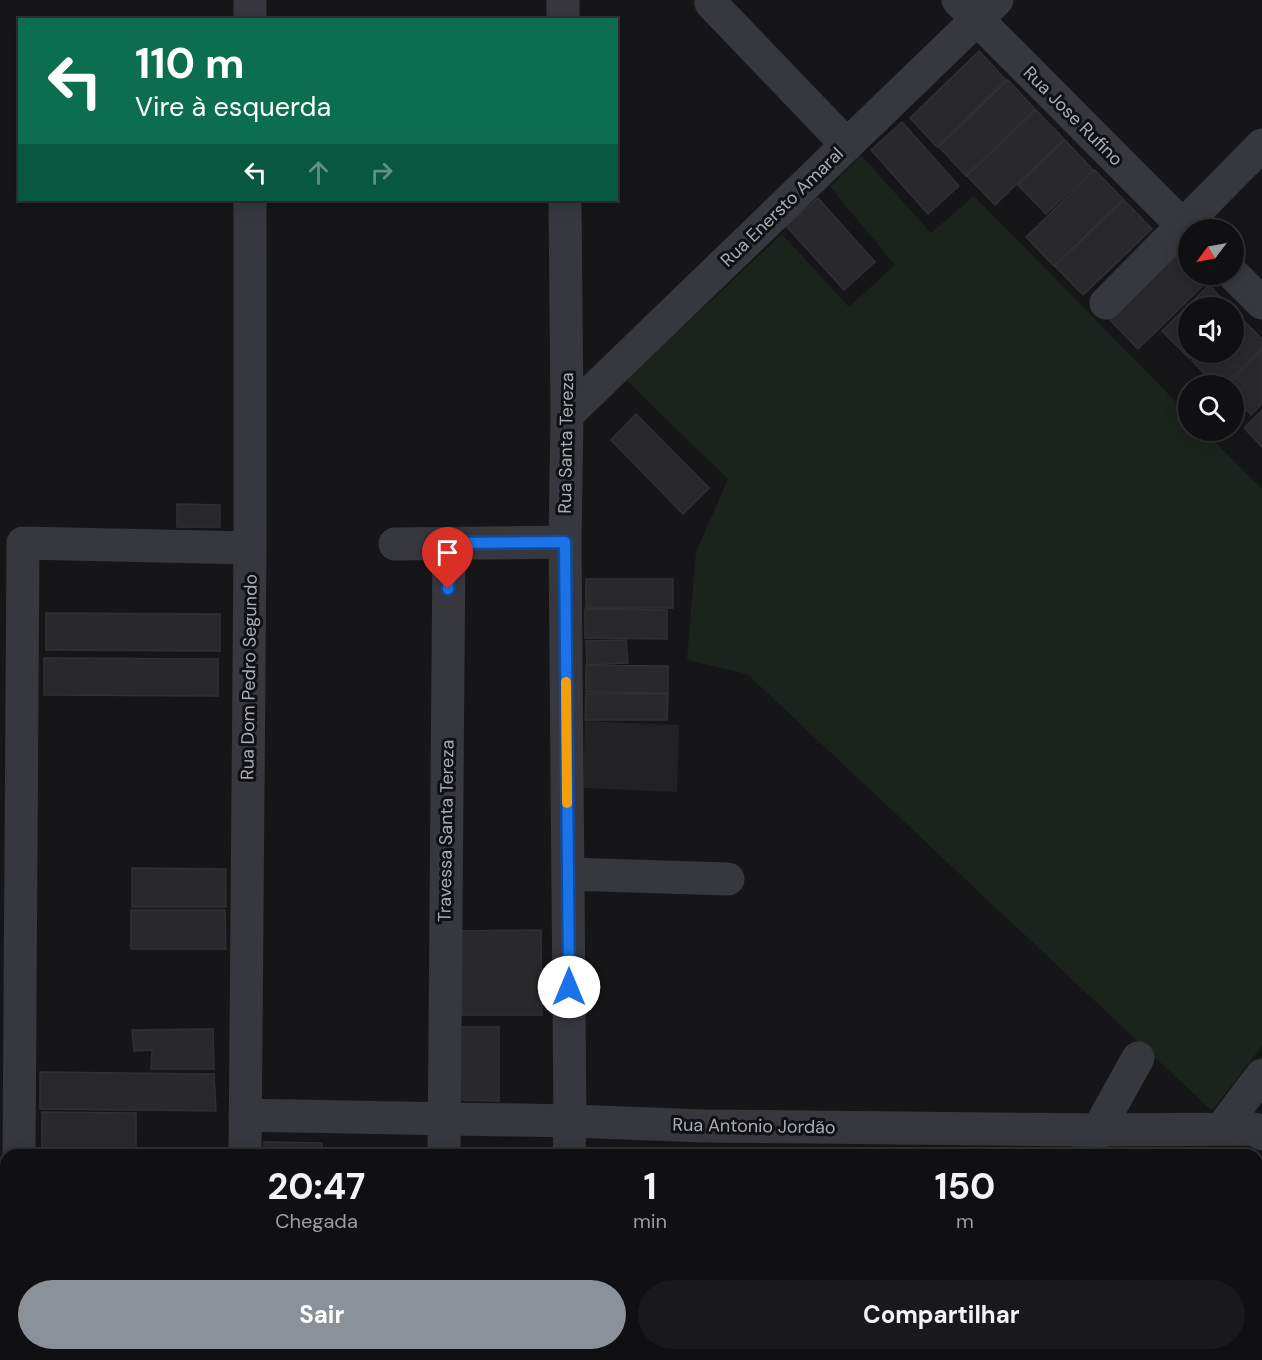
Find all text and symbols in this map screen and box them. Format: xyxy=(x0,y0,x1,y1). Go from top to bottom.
text: 110 m xyxy=(135,36,245,91)
icon: left xyxy=(36,42,114,120)
street label: Rua Jose Rufino xyxy=(1018,61,1128,171)
text: Vire à esquerda xyxy=(135,89,331,124)
street label: Rua Enersto Amaral xyxy=(715,142,849,272)
icon: left xyxy=(239,156,272,189)
icon: ahead xyxy=(302,156,335,189)
icon: right xyxy=(365,156,398,189)
north arrow xyxy=(1178,219,1244,285)
map controls xyxy=(1178,219,1244,441)
button: sound xyxy=(1178,297,1244,363)
street label: Rua Santa Tereza xyxy=(553,372,579,514)
button: search xyxy=(1178,375,1244,441)
pin xyxy=(422,527,473,589)
icon: arrive xyxy=(431,536,464,569)
street label: Rua Dom Pedro Segundo xyxy=(235,574,263,780)
street label: Travessa Santa Tereza xyxy=(432,740,460,922)
position arrow xyxy=(537,955,601,1019)
street label: Rua Antonio Jordão xyxy=(672,1113,836,1139)
text: 20:47 xyxy=(268,1163,365,1210)
text: 1 xyxy=(643,1163,657,1210)
text: 150 xyxy=(935,1163,995,1210)
text: Chegada xyxy=(275,1208,358,1234)
text: min xyxy=(633,1208,667,1234)
text: m xyxy=(956,1208,974,1234)
button: Sair xyxy=(18,1280,626,1349)
button: Compartilhar xyxy=(638,1280,1245,1349)

